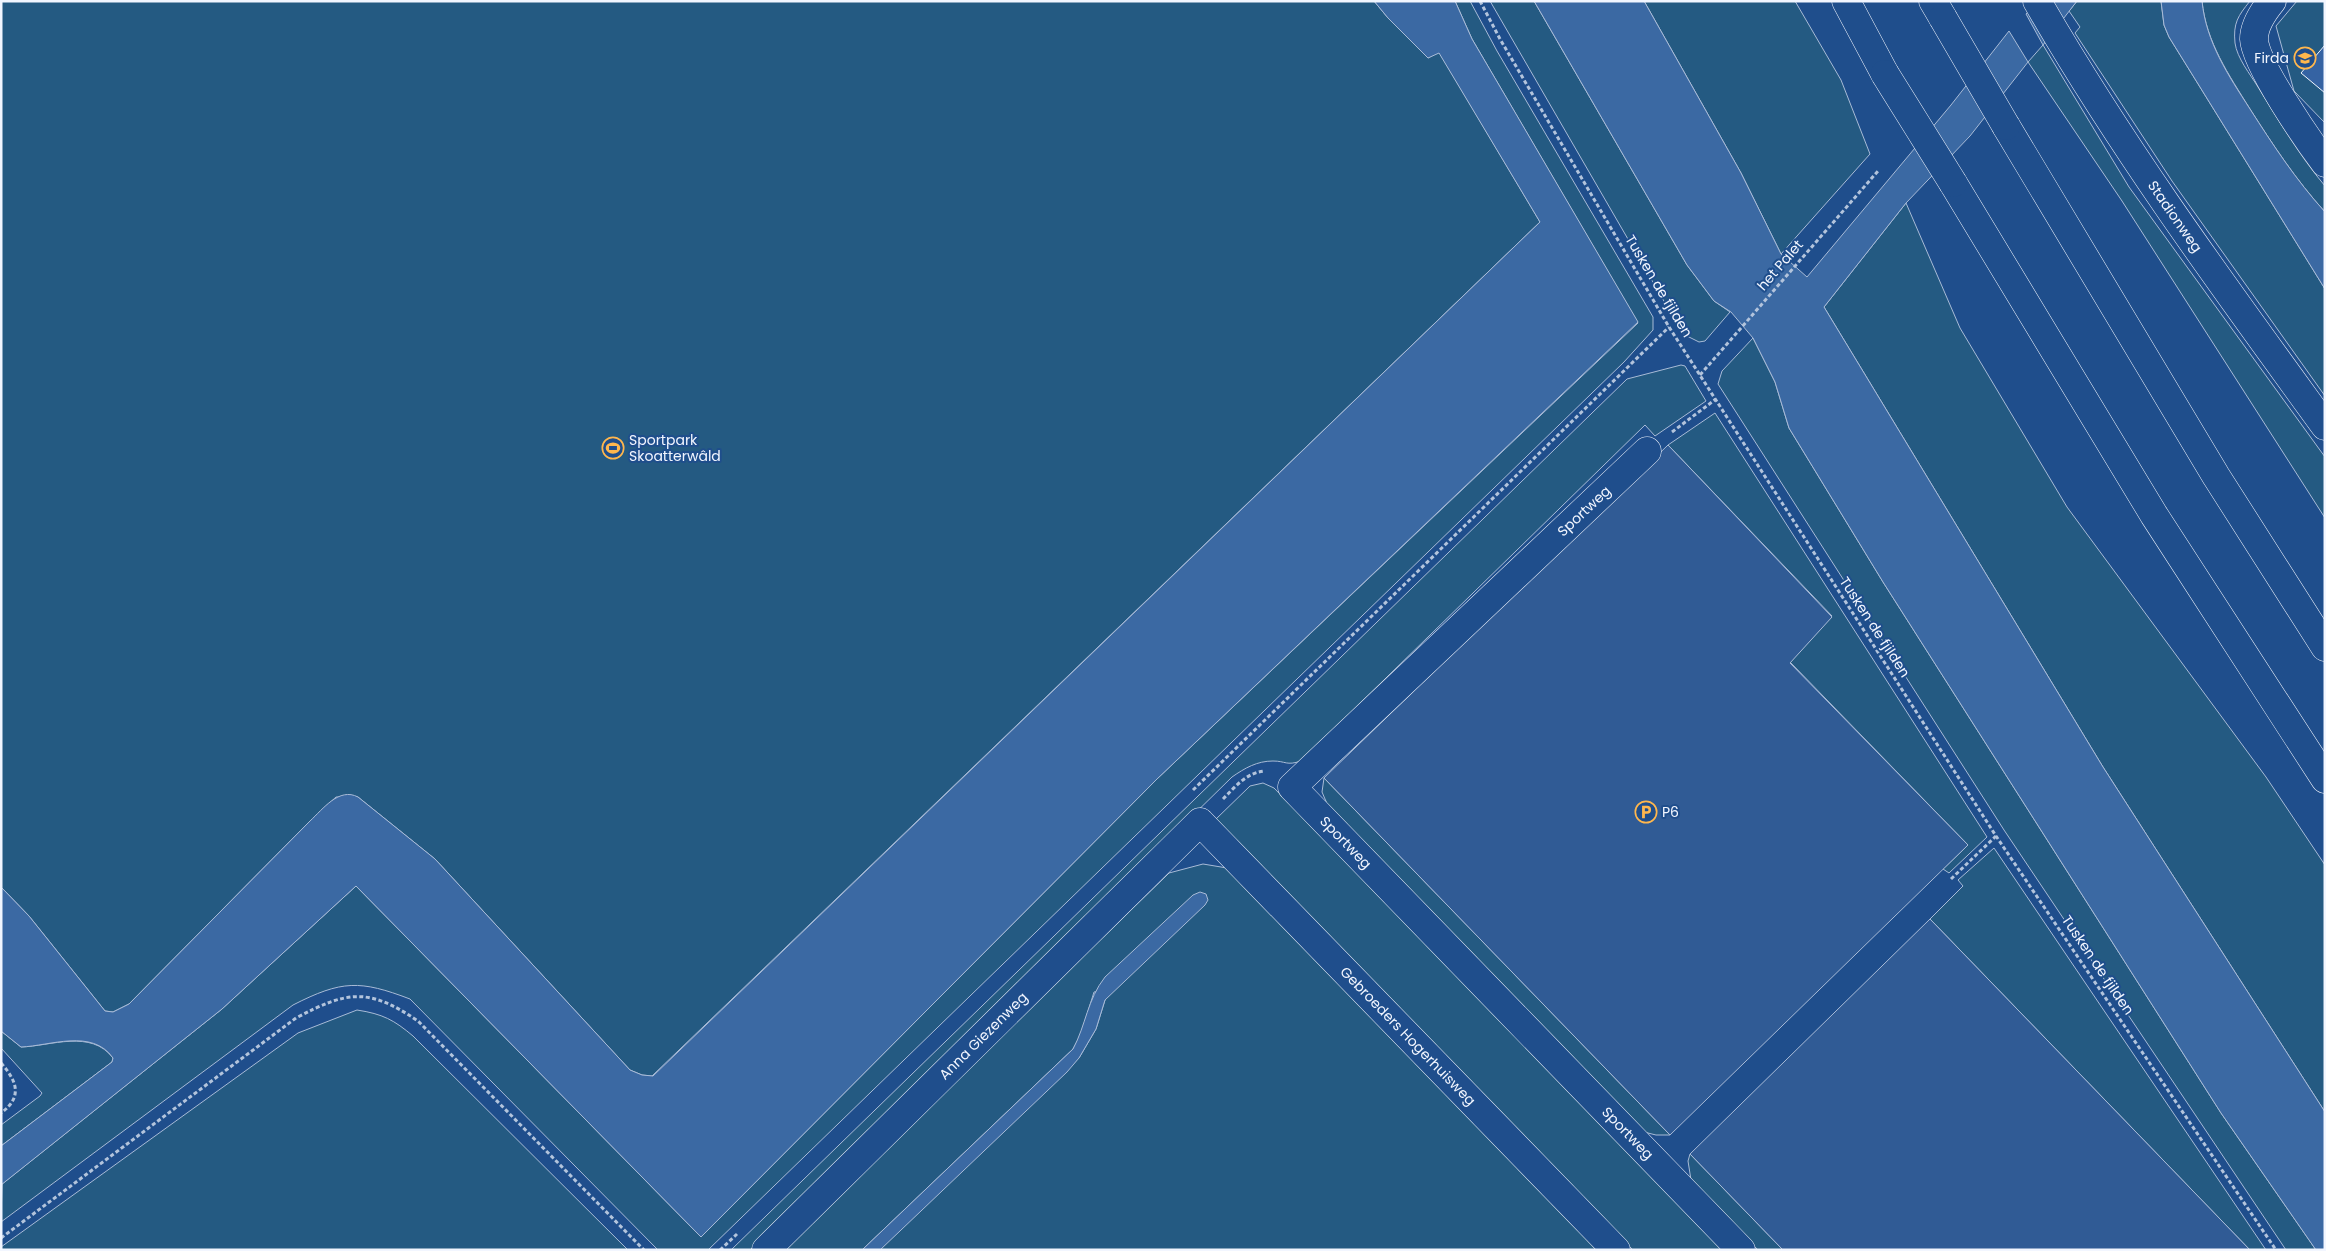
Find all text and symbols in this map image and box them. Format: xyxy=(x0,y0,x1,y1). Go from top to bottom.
school or university icon: Firda xyxy=(2293,46,2317,70)
place label: Firda xyxy=(2254,48,2289,68)
street label: Stadionweg xyxy=(2143,177,2207,256)
street label: Tusken de fjilden xyxy=(1620,231,1698,341)
street label: het Palet xyxy=(1752,235,1808,295)
place label: Sportpark Skoatterwâld xyxy=(629,430,721,466)
sports icon: Sportpark Skoatterwâld xyxy=(601,436,625,460)
street label: Sportweg xyxy=(1553,481,1615,541)
street label: Tusken de fjilden xyxy=(1835,573,1915,681)
parking icon: P6 xyxy=(1634,800,1658,824)
place label: P6 xyxy=(1662,802,1679,822)
street label: Sportweg xyxy=(1315,812,1376,873)
street label: Tusken de fjilden xyxy=(2057,911,2139,1019)
street label: Gebroeders Hogerhuisweg xyxy=(1336,962,1480,1110)
street label: Anna Giezenweg xyxy=(934,988,1032,1084)
street label: Sportweg xyxy=(1597,1102,1658,1164)

